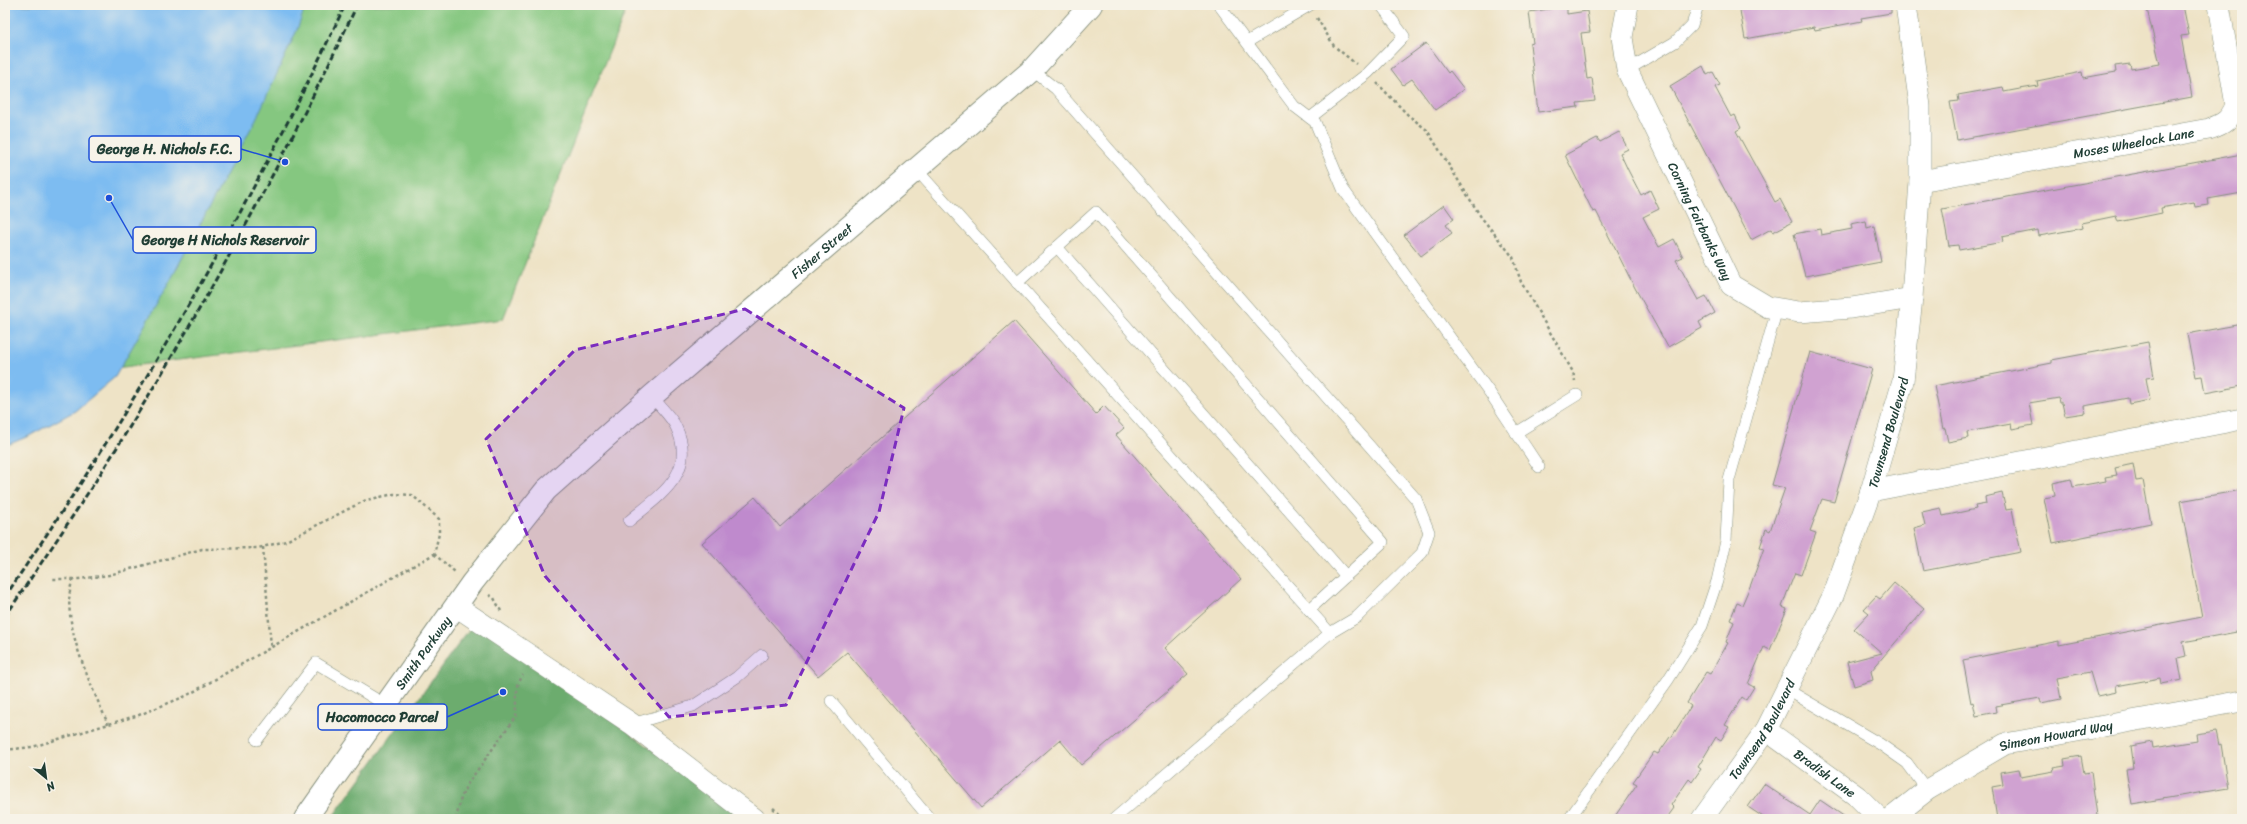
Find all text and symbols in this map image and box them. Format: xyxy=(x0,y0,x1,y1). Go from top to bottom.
street label: Moses Wheelock Lane xyxy=(2071,121,2196,165)
callout: George H. Nichols F.C. xyxy=(89,136,241,162)
text: George H. Nichols F.C. xyxy=(96,137,233,162)
street label: Corning Fairbanks Way xyxy=(1661,158,1738,285)
street label: Fisher Street xyxy=(785,217,859,285)
callout: George H Nichols Reservoir xyxy=(133,227,316,253)
text: George H Nichols Reservoir xyxy=(141,228,310,253)
street label: Townsend Boulevard xyxy=(1861,375,1915,491)
street label: Smith Parkway xyxy=(389,611,458,695)
street label: Townsend Boulevard xyxy=(1723,674,1802,785)
callout: Hocomocco Parcel xyxy=(318,704,447,730)
text: Hocomocco Parcel xyxy=(325,705,439,730)
street label: Simeon Howard Way xyxy=(1994,714,2115,758)
street label: Bradish Lane xyxy=(1789,743,1861,804)
north arrow xyxy=(26,758,66,798)
text: N xyxy=(42,776,59,797)

